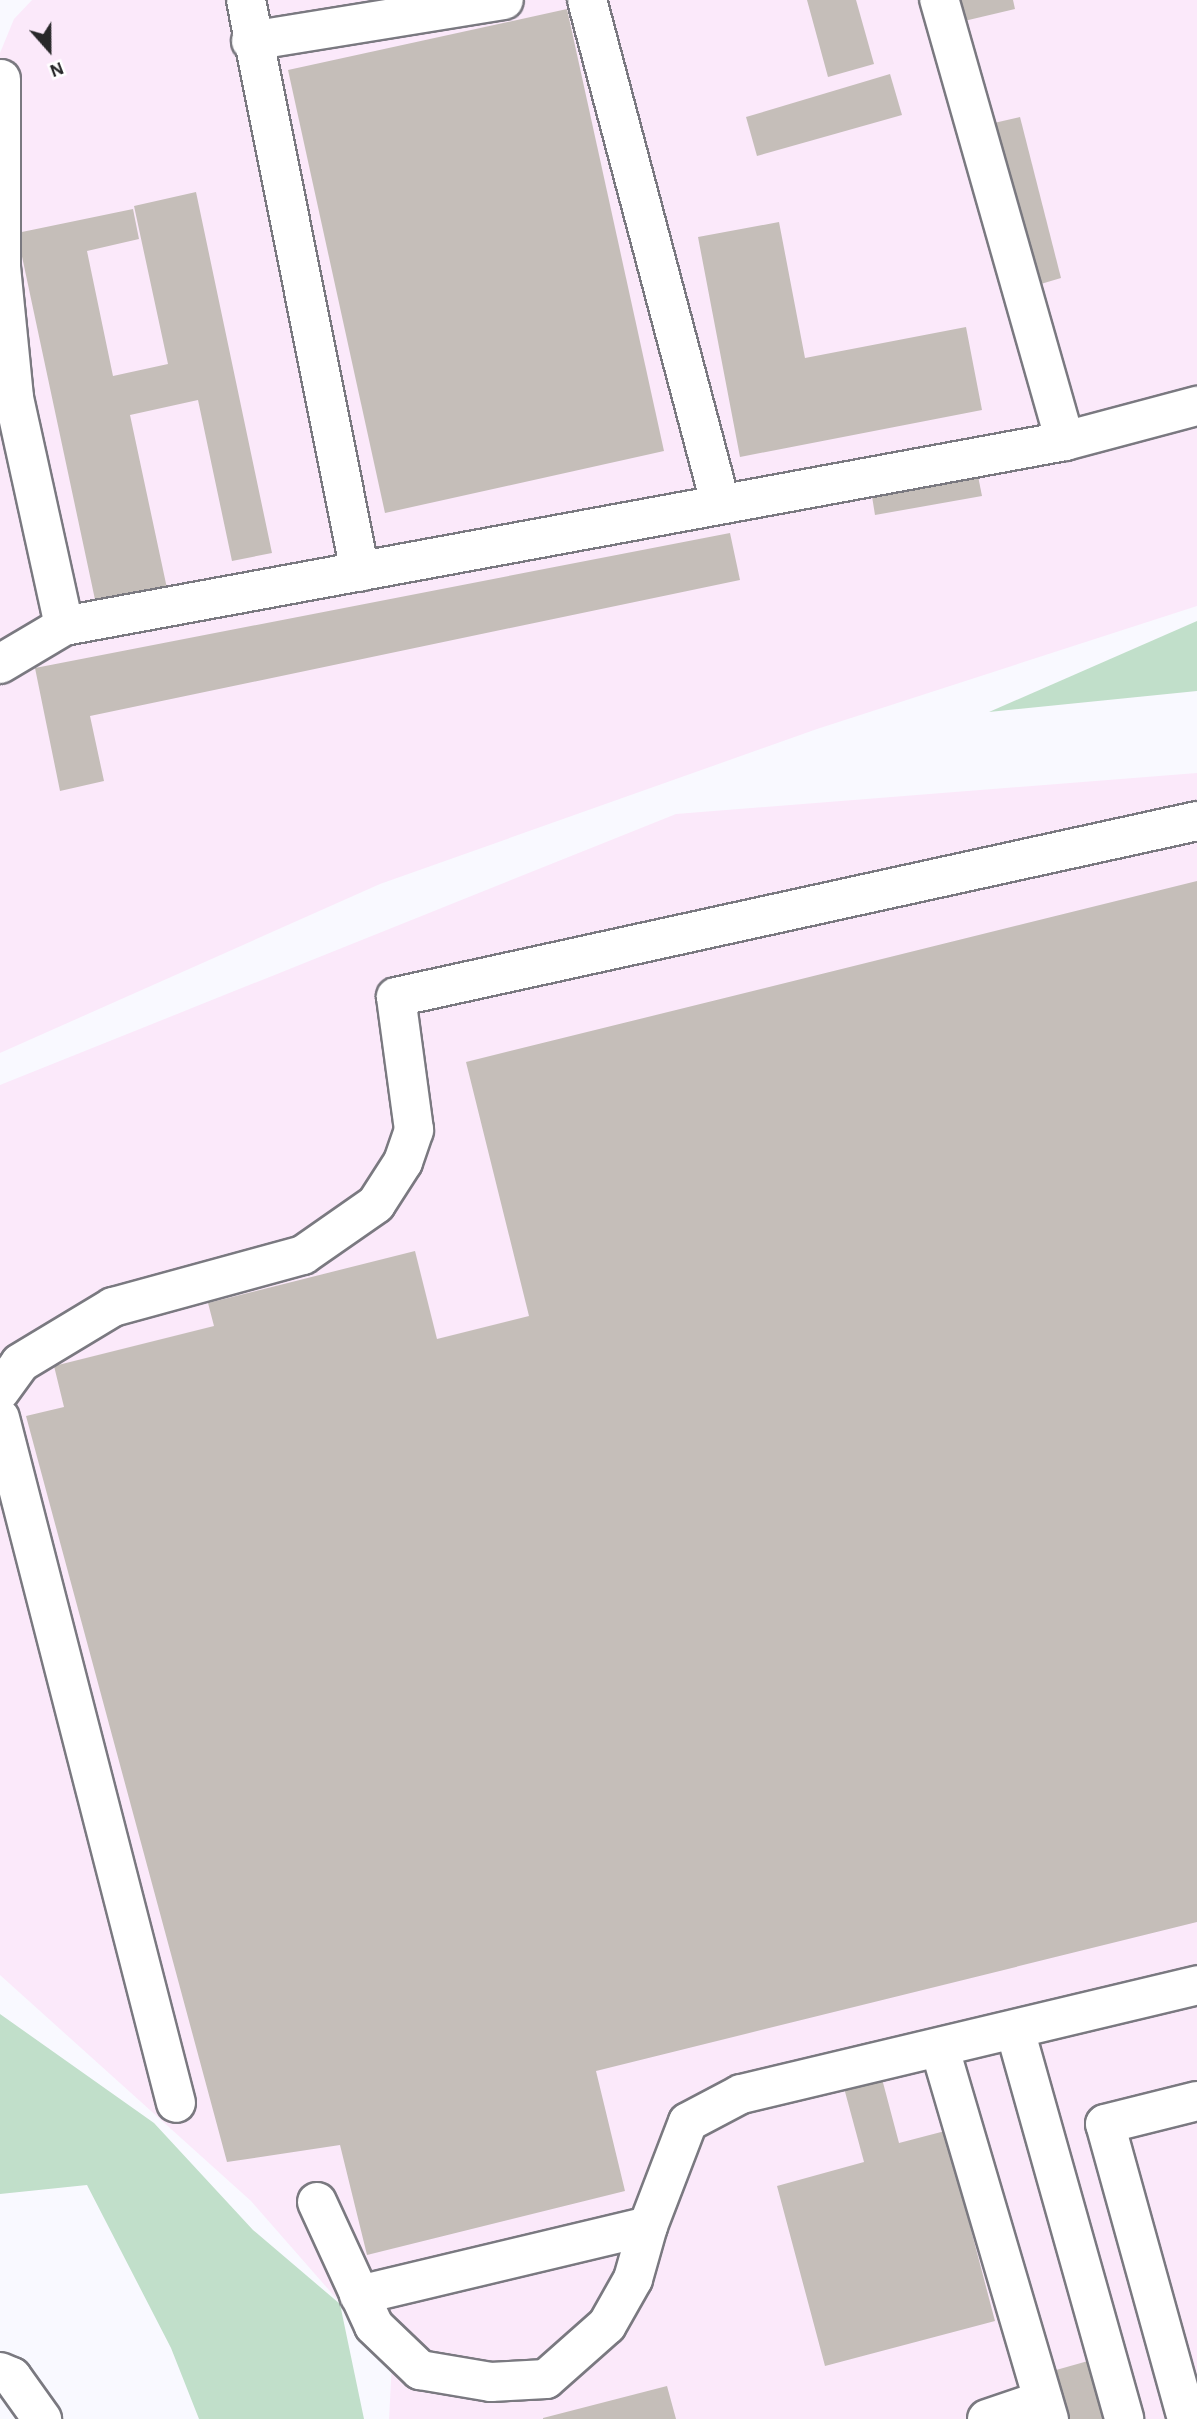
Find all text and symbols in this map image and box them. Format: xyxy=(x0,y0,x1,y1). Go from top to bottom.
north arrow xyxy=(14,14,84,84)
text: N xyxy=(47,58,66,80)

